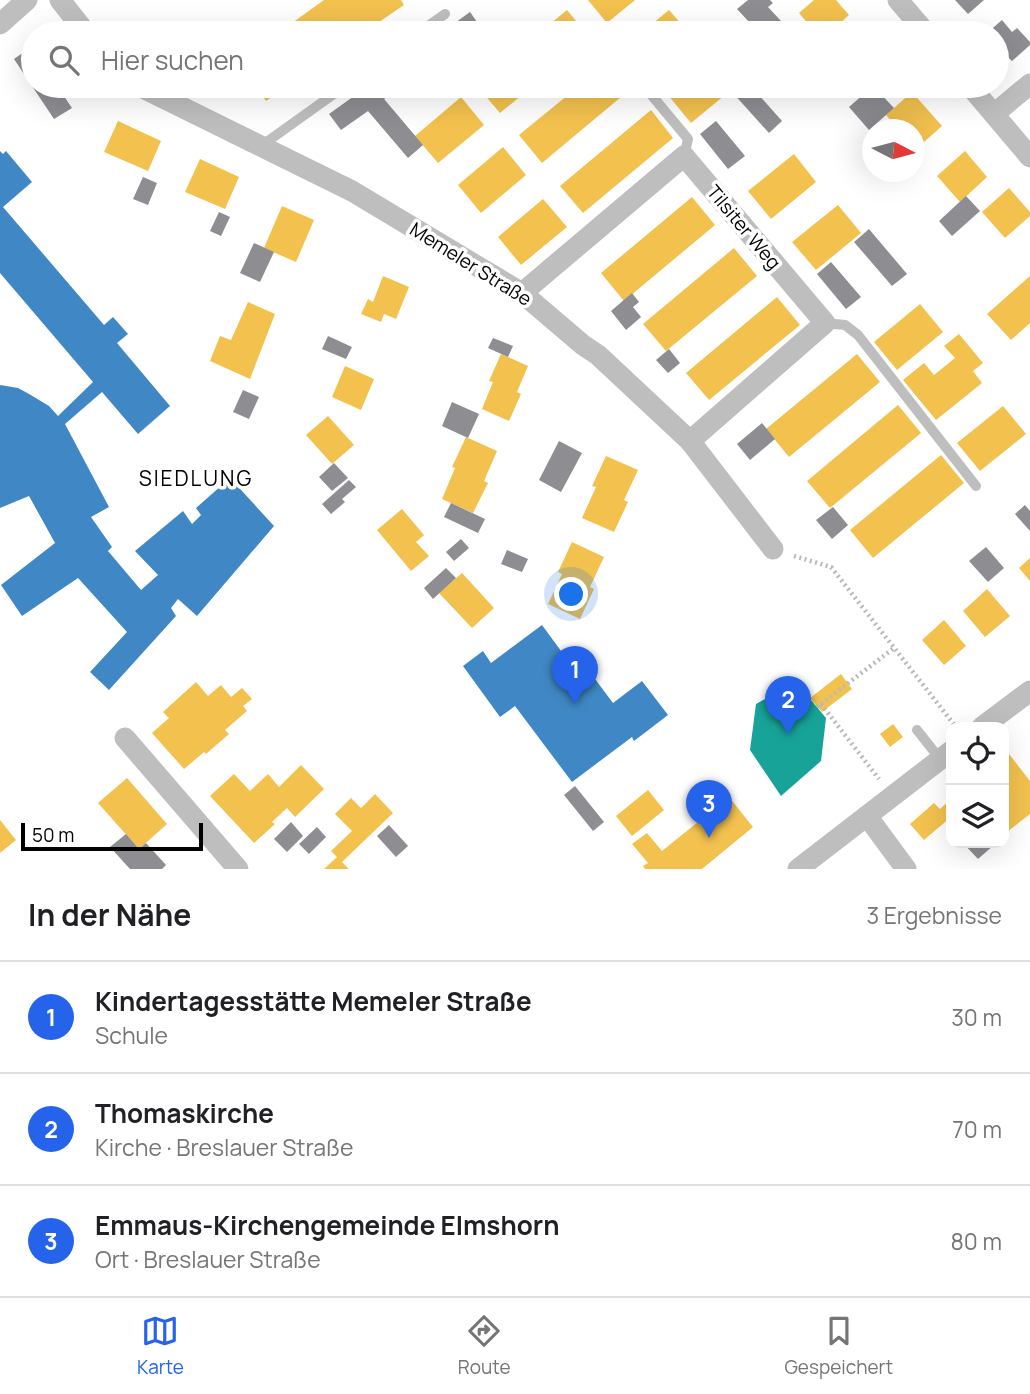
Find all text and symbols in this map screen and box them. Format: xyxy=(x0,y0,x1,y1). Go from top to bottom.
search box xyxy=(21,21,1009,98)
icon: search xyxy=(45,41,83,79)
text: Hier suchen xyxy=(101,42,244,78)
north arrow xyxy=(862,119,925,182)
street label: Tilsiter Weg xyxy=(701,179,787,275)
street label: Memeler Straße xyxy=(405,216,537,312)
district label: SIEDLUNG xyxy=(139,464,253,492)
your location xyxy=(554,577,588,611)
pin: 1 xyxy=(552,646,598,704)
pin: 2 xyxy=(765,676,811,734)
map controls xyxy=(946,722,1009,848)
button: locate xyxy=(946,722,1009,785)
pin: 3 xyxy=(686,780,732,838)
button: layers xyxy=(946,785,1009,848)
scale bar xyxy=(21,820,203,852)
text: 50 m xyxy=(32,822,74,848)
text: In der Nähe xyxy=(28,894,191,935)
text: 3 Ergebnisse xyxy=(866,899,1002,931)
text: Kindertagesstätte Memeler Straße xyxy=(95,983,532,1019)
text: 1 xyxy=(46,1001,56,1033)
text: 30 m xyxy=(951,1001,1002,1033)
text: Schule xyxy=(95,1019,168,1051)
text: Thomaskirche xyxy=(95,1095,274,1131)
text: 2 xyxy=(44,1113,58,1145)
text: 70 m xyxy=(952,1113,1002,1145)
text: Kirche · Breslauer Straße xyxy=(95,1131,353,1163)
text: Emmaus-Kirchengemeinde Elmshorn xyxy=(95,1207,559,1243)
text: 3 xyxy=(44,1225,58,1257)
text: 80 m xyxy=(951,1225,1002,1257)
text: Ort · Breslauer Straße xyxy=(95,1243,321,1275)
tab: Karte xyxy=(137,1312,184,1380)
tab: Route xyxy=(458,1312,511,1380)
tab: Gespeichert xyxy=(784,1312,893,1380)

